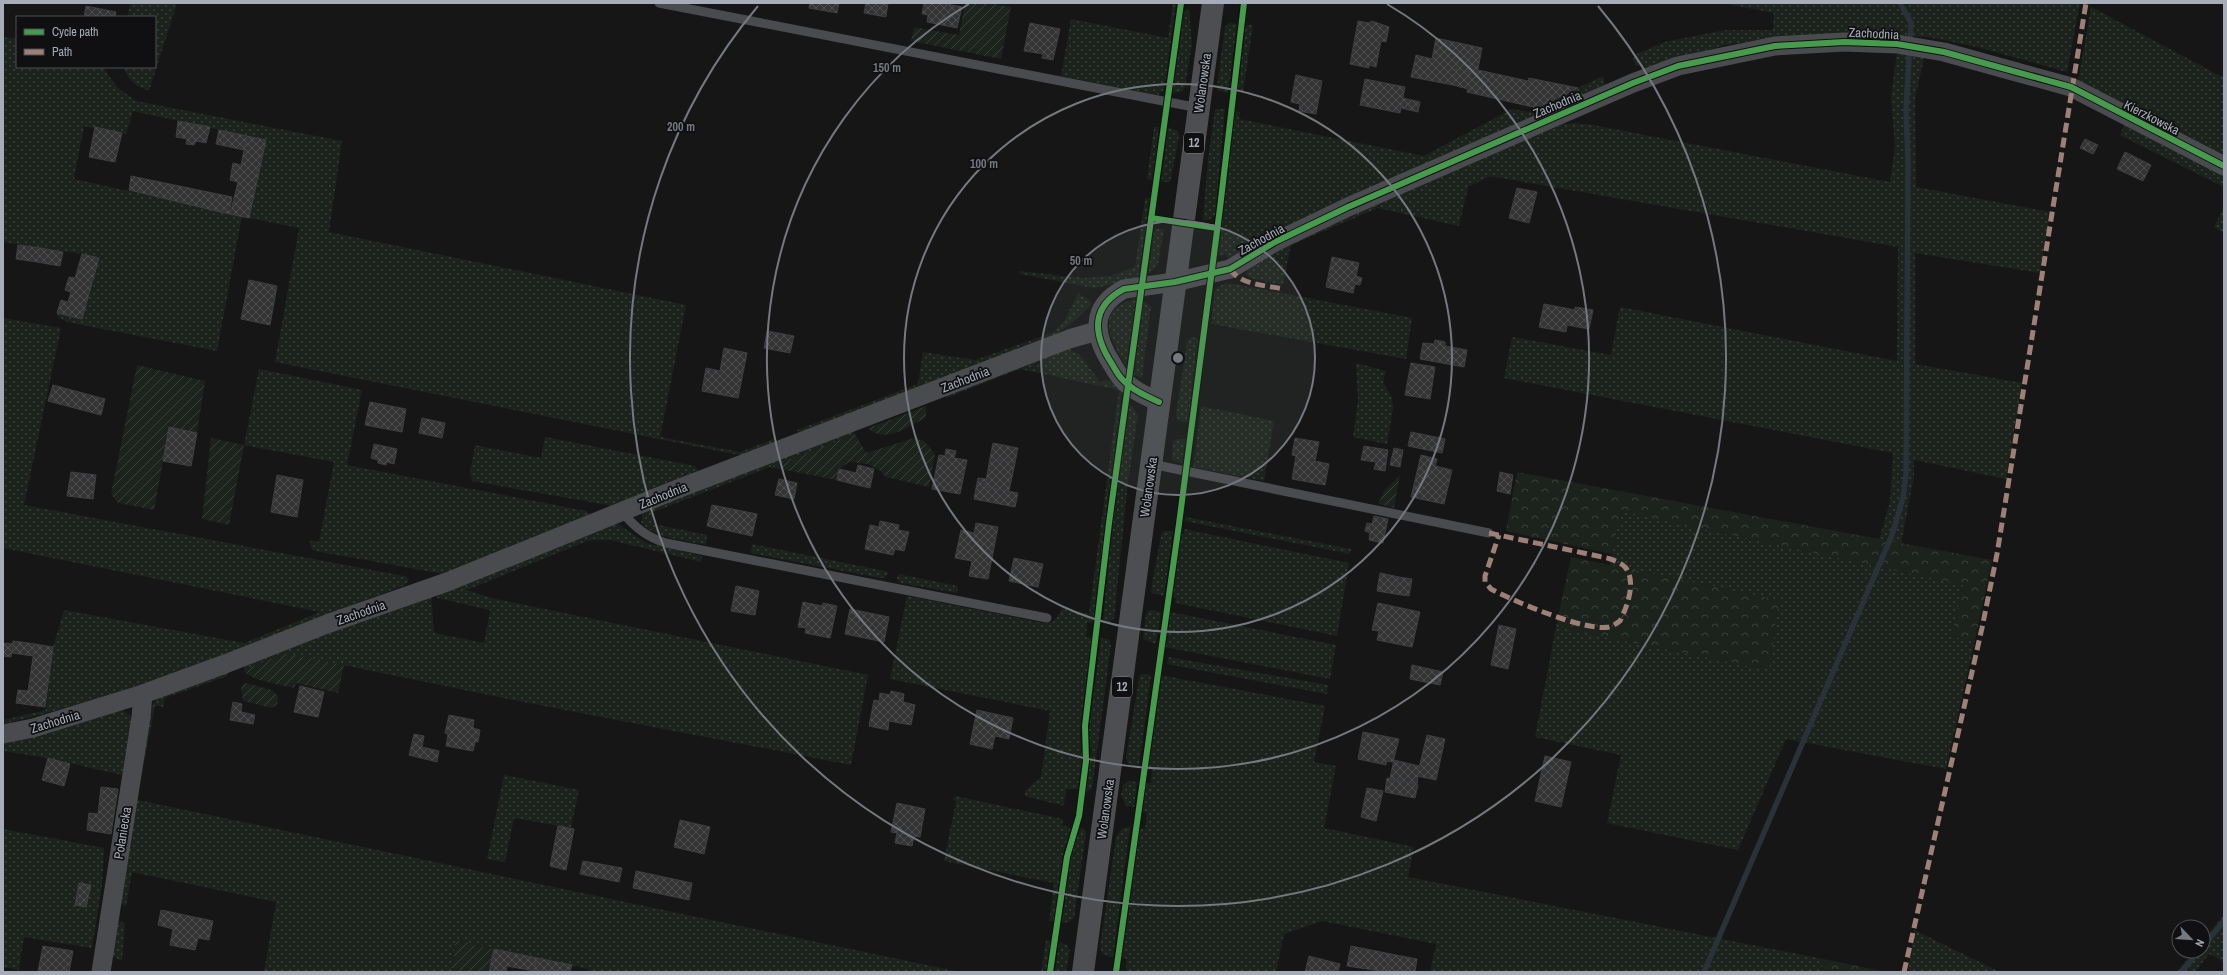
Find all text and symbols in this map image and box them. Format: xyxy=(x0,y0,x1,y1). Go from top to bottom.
legend xyxy=(16,16,156,68)
text: Cycle path xyxy=(52,24,99,40)
street label: Zachodnia xyxy=(1848,24,1900,43)
text: Path xyxy=(52,44,72,60)
street label: Wolanowska xyxy=(1190,52,1215,114)
text: 150 m xyxy=(873,60,901,76)
street label: Zachodnia xyxy=(1531,87,1584,122)
street label: Kierzkowska xyxy=(2121,96,2183,139)
text: 200 m xyxy=(667,119,695,135)
road number: 12 xyxy=(1184,133,1204,153)
text: 100 m xyxy=(970,156,998,172)
street label: Zachodnia xyxy=(1235,220,1287,259)
text: 50 m xyxy=(1070,253,1092,269)
centre of rings xyxy=(1171,351,1185,365)
street label: Zachodnia xyxy=(939,362,992,396)
street label: Wolanowska xyxy=(1136,456,1161,518)
street label: Zachodnia xyxy=(637,478,690,513)
street label: Zachodnia xyxy=(335,596,388,629)
road number: 12 xyxy=(1112,677,1132,697)
street label: Zachodnia xyxy=(29,706,82,737)
street label: Wolanowska xyxy=(1093,778,1118,840)
street label: Połaniecka xyxy=(110,806,135,860)
north arrow xyxy=(2171,919,2211,959)
text: N xyxy=(2192,937,2208,949)

